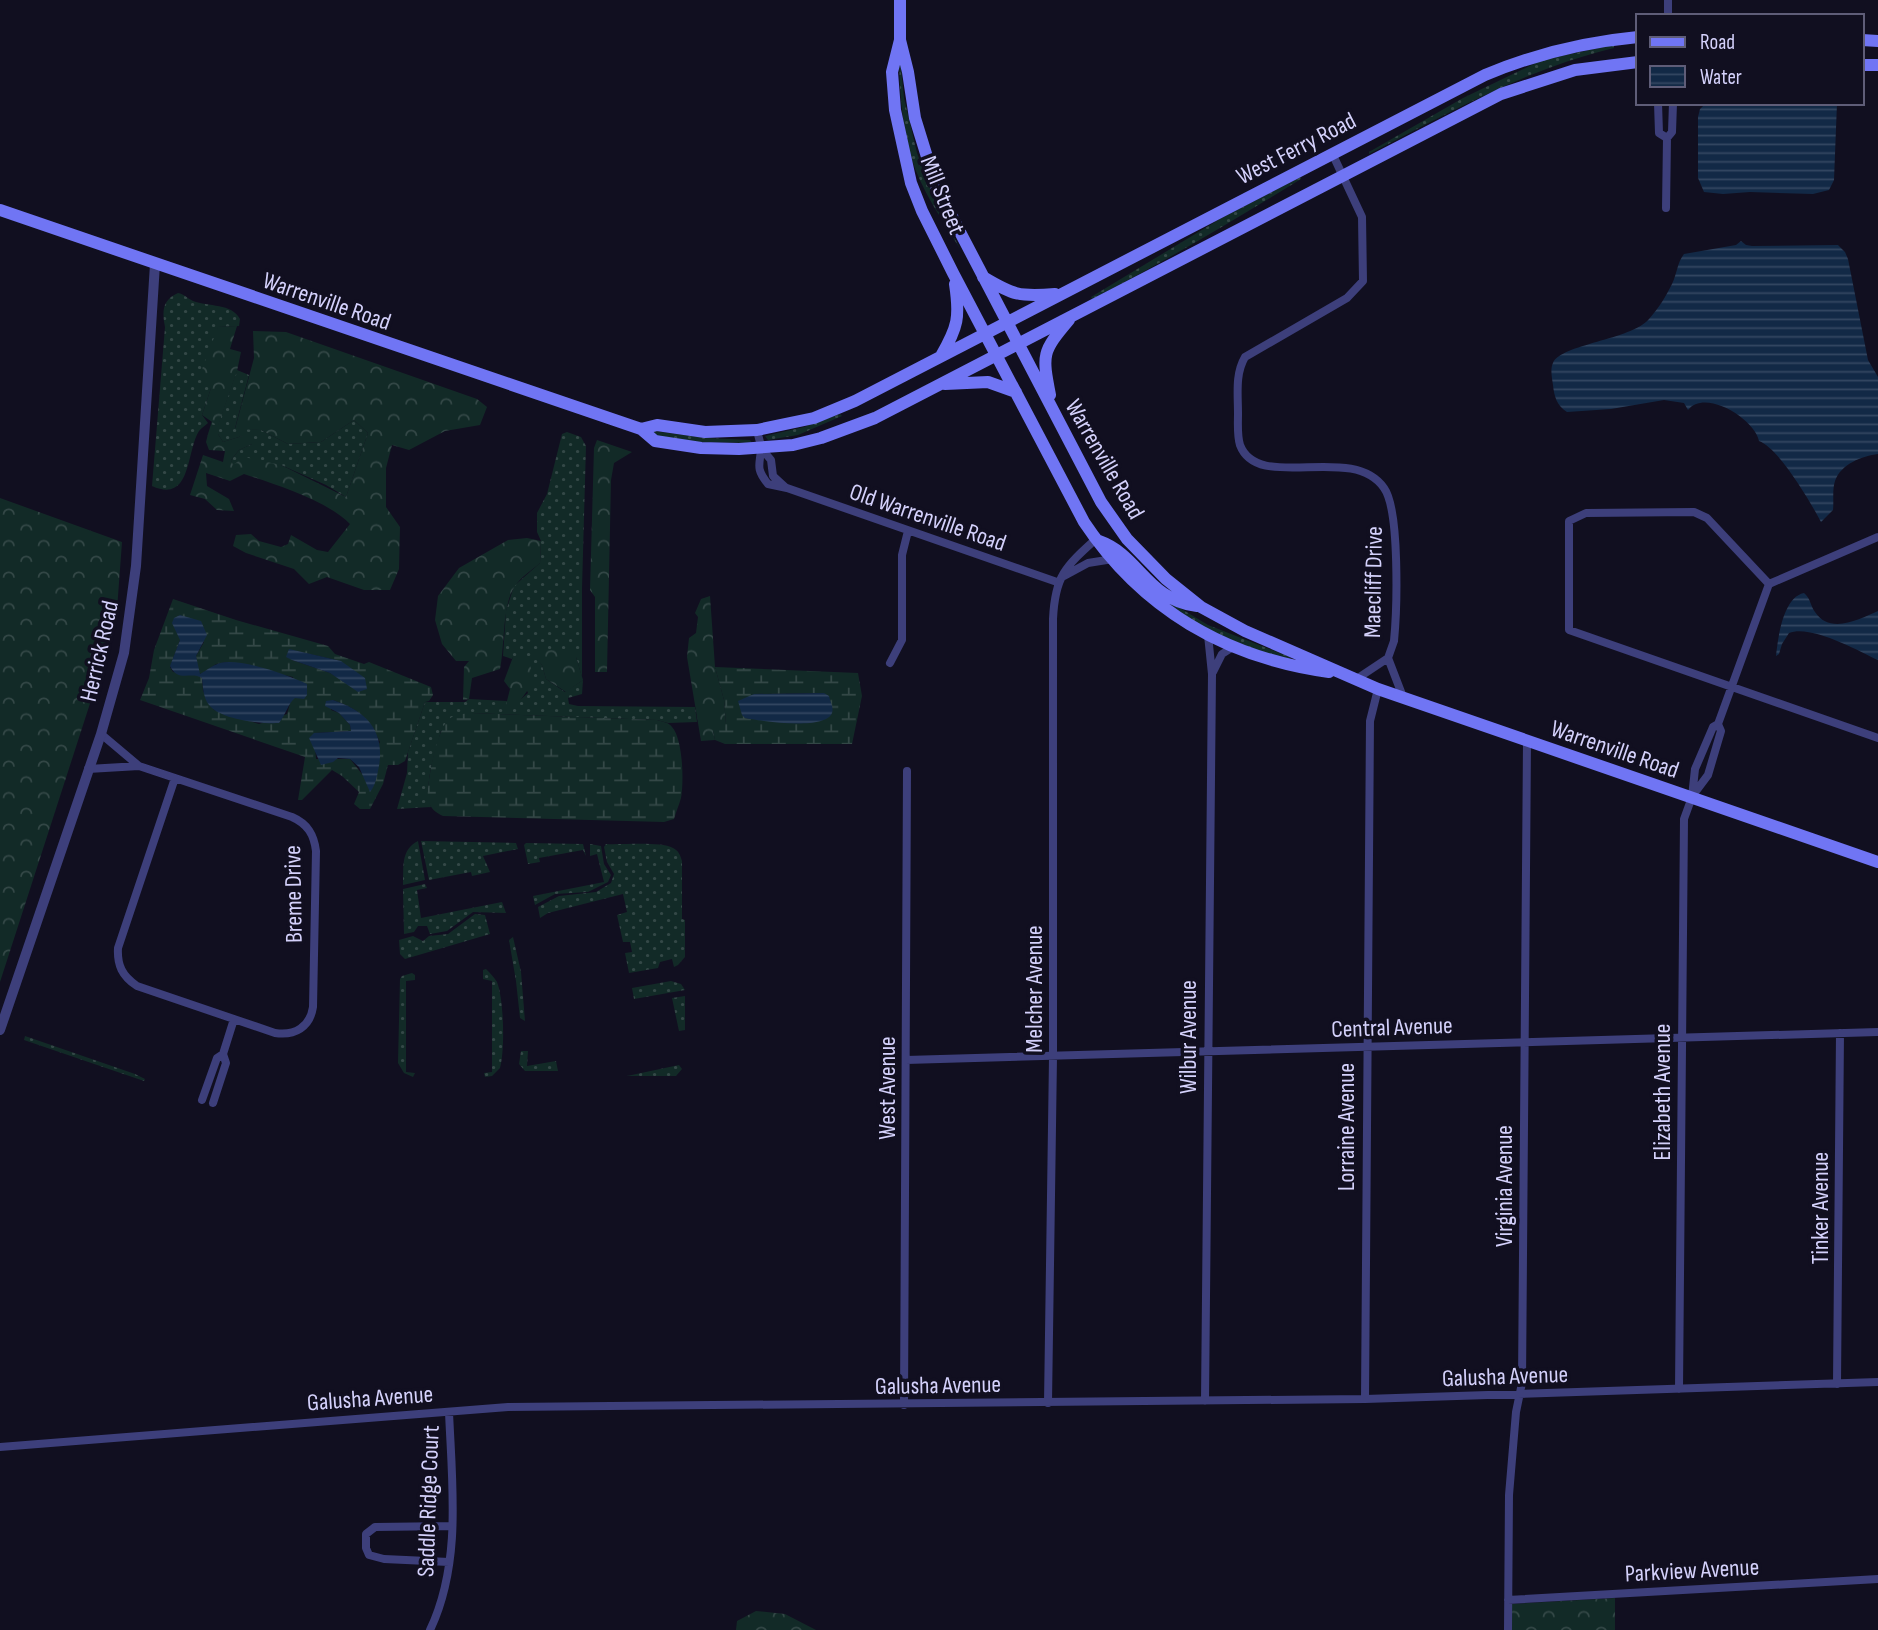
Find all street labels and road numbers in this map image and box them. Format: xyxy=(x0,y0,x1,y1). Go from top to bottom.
street label: West Ferry Road xyxy=(1232,106,1361,191)
street label: Mill Street xyxy=(914,152,971,239)
street label: Warrenville Road xyxy=(259,266,395,337)
street label: Warrenville Road xyxy=(1059,394,1151,524)
street label: Old Warrenville Road xyxy=(846,477,1010,558)
street label: Maecliff Drive xyxy=(1358,526,1389,638)
street label: Herrick Road xyxy=(74,598,125,704)
street label: Warrenville Road xyxy=(1547,714,1683,785)
street label: Breme Drive xyxy=(278,845,309,943)
street label: Melcher Avenue xyxy=(1020,925,1049,1053)
street label: Wilbur Avenue xyxy=(1174,980,1203,1094)
street label: Central Avenue xyxy=(1331,1011,1453,1044)
street label: Elizabeth Avenue xyxy=(1648,1024,1677,1160)
street label: West Avenue xyxy=(873,1036,902,1140)
street label: Lorraine Avenue xyxy=(1332,1063,1361,1191)
street label: Virginia Avenue xyxy=(1490,1125,1519,1247)
street label: Tinker Avenue xyxy=(1806,1152,1835,1264)
street label: Galusha Avenue xyxy=(1441,1360,1569,1393)
street label: Galusha Avenue xyxy=(875,1370,1001,1401)
street label: Galusha Avenue xyxy=(306,1380,434,1417)
street label: Saddle Ridge Court xyxy=(411,1425,446,1577)
street label: Parkview Avenue xyxy=(1624,1553,1760,1588)

